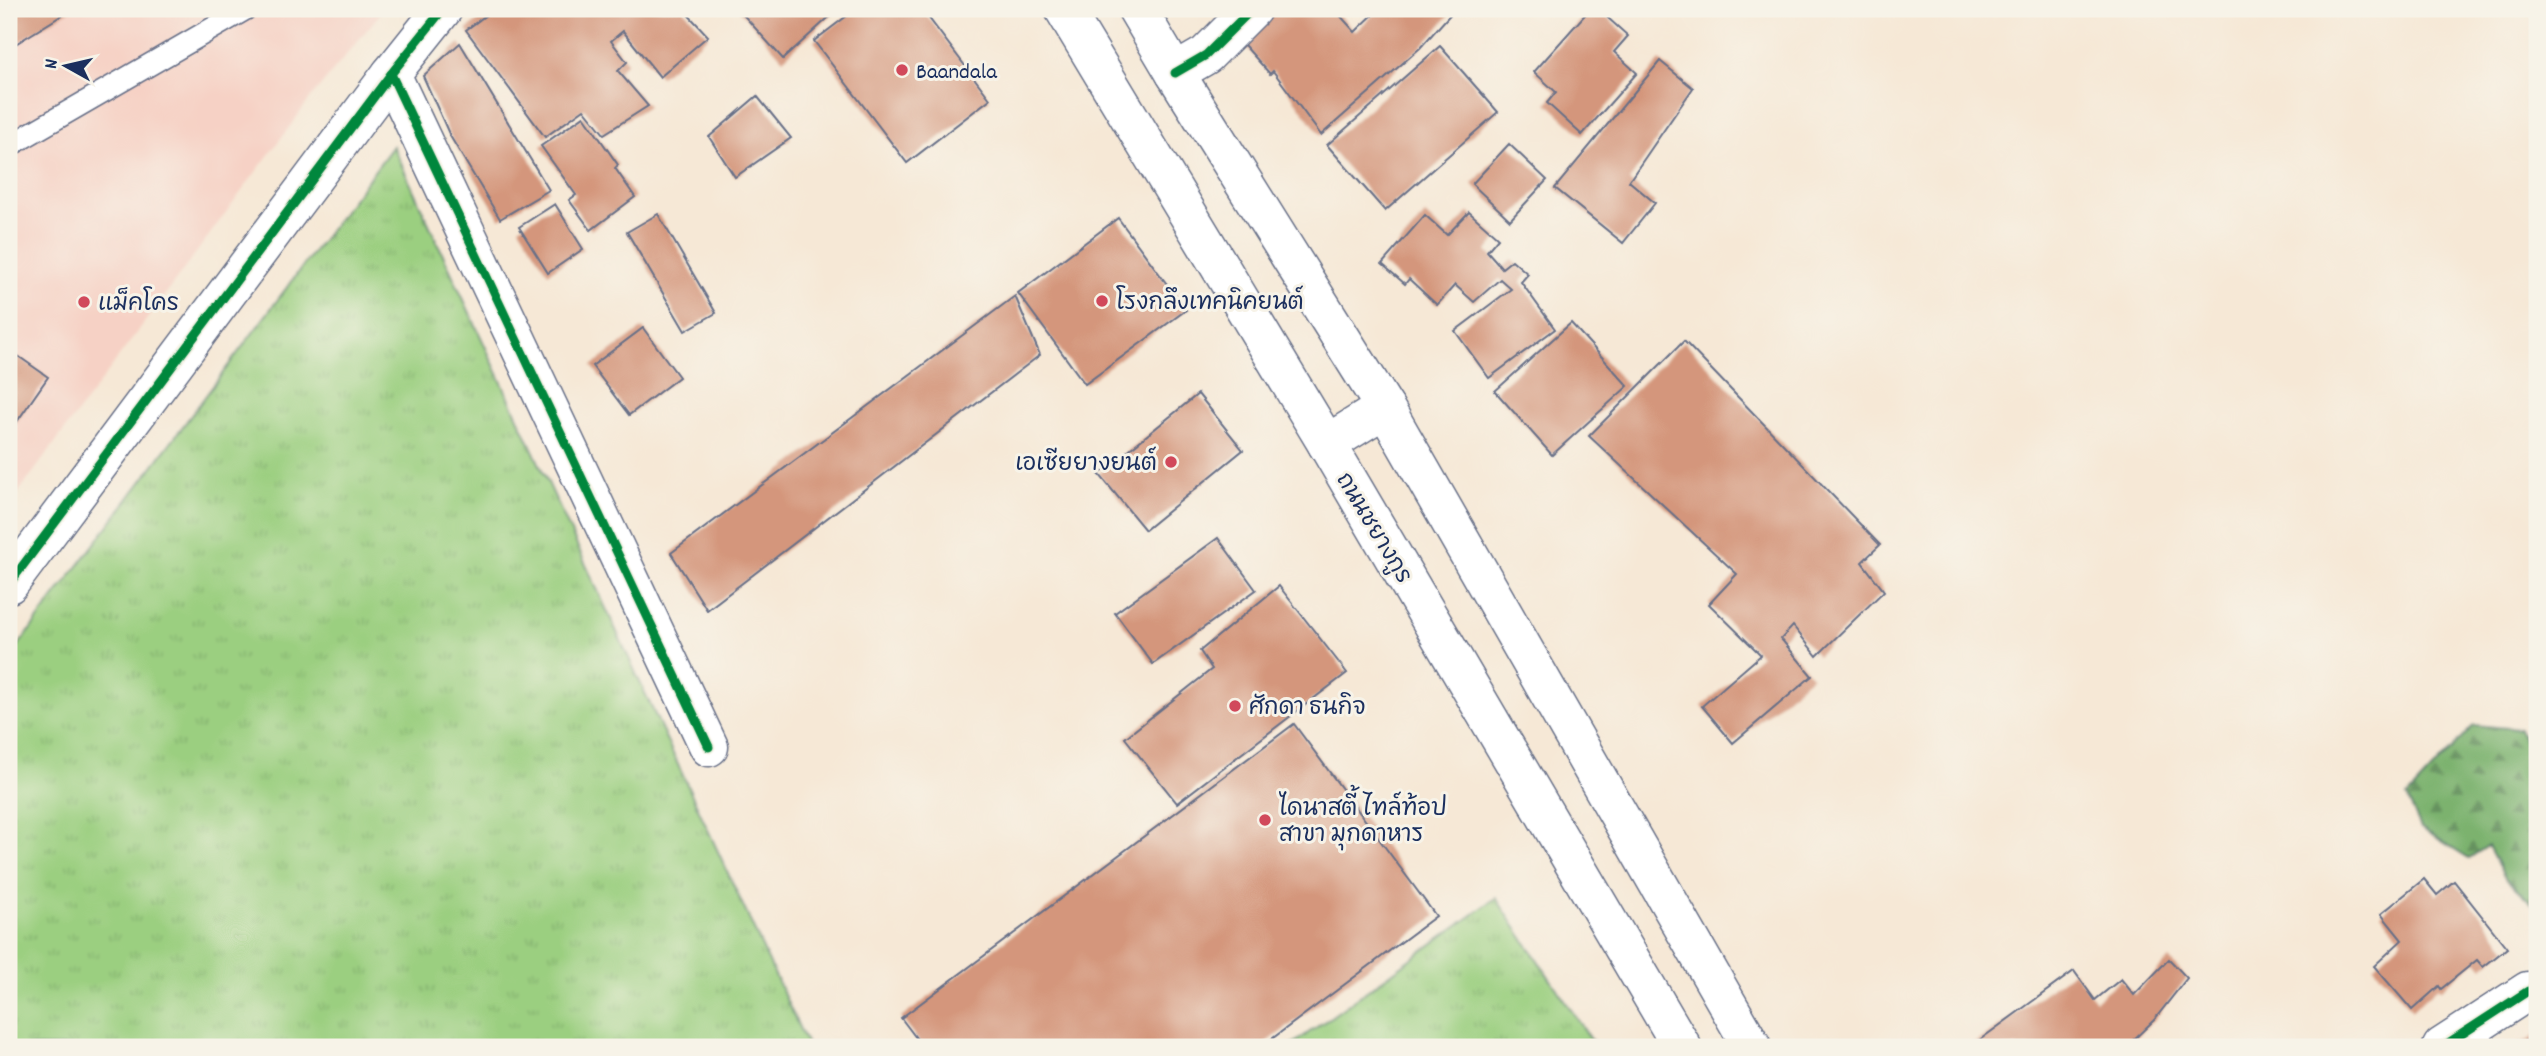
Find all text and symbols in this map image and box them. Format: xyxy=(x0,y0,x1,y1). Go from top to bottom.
north arrow xyxy=(32,32,102,102)
place label: Baandala xyxy=(916,57,998,90)
text: N xyxy=(39,58,67,71)
marker: Baandala xyxy=(894,62,910,78)
place label: โรงกลึงเทคนิคยนต์ xyxy=(1116,285,1304,321)
place label: แม็คโคร xyxy=(98,286,179,322)
marker: โรงกลึงเทคนิคยนต์ xyxy=(1094,293,1110,309)
marker: แม็คโคร xyxy=(76,294,92,310)
place label: เอเซียยางยนต์ xyxy=(1015,446,1157,482)
marker: เอเซียยางยนต์ xyxy=(1163,454,1179,470)
street label: ถนนชยางกูร xyxy=(1326,467,1418,591)
place label: ศักดา ธนกิจ xyxy=(1249,692,1365,726)
marker: ศักดา ธนกิจ xyxy=(1227,698,1243,714)
place label: ไดนาสตี้ ไทล์ท้อป สาขา มุกดาหาร xyxy=(1278,784,1447,853)
marker: ไดนาสตี้ ไทล์ท้อป สาขา มุกดาหาร xyxy=(1257,812,1273,828)

